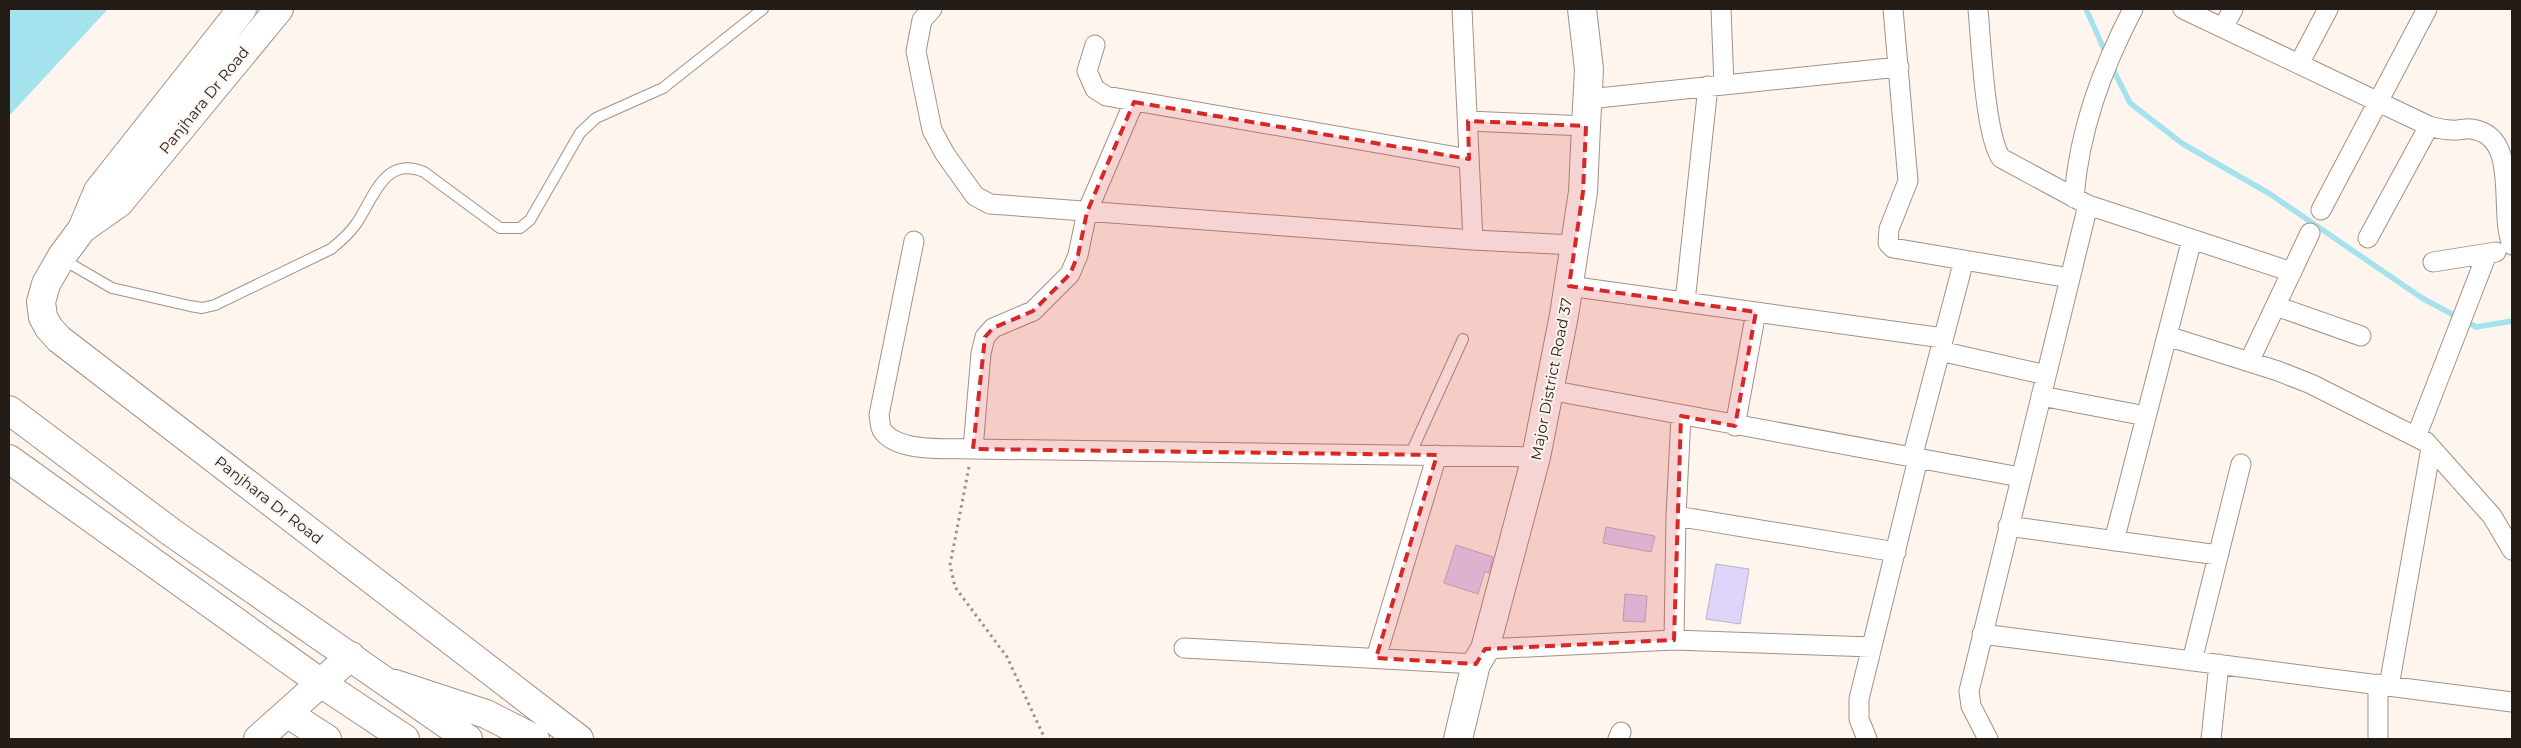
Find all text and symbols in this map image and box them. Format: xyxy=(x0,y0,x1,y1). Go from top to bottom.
street label: Panjhara Dr Road xyxy=(155,43,253,157)
street label: Major District Road 37 xyxy=(1526,296,1576,462)
street label: Panjhara Dr Road xyxy=(211,452,327,548)

